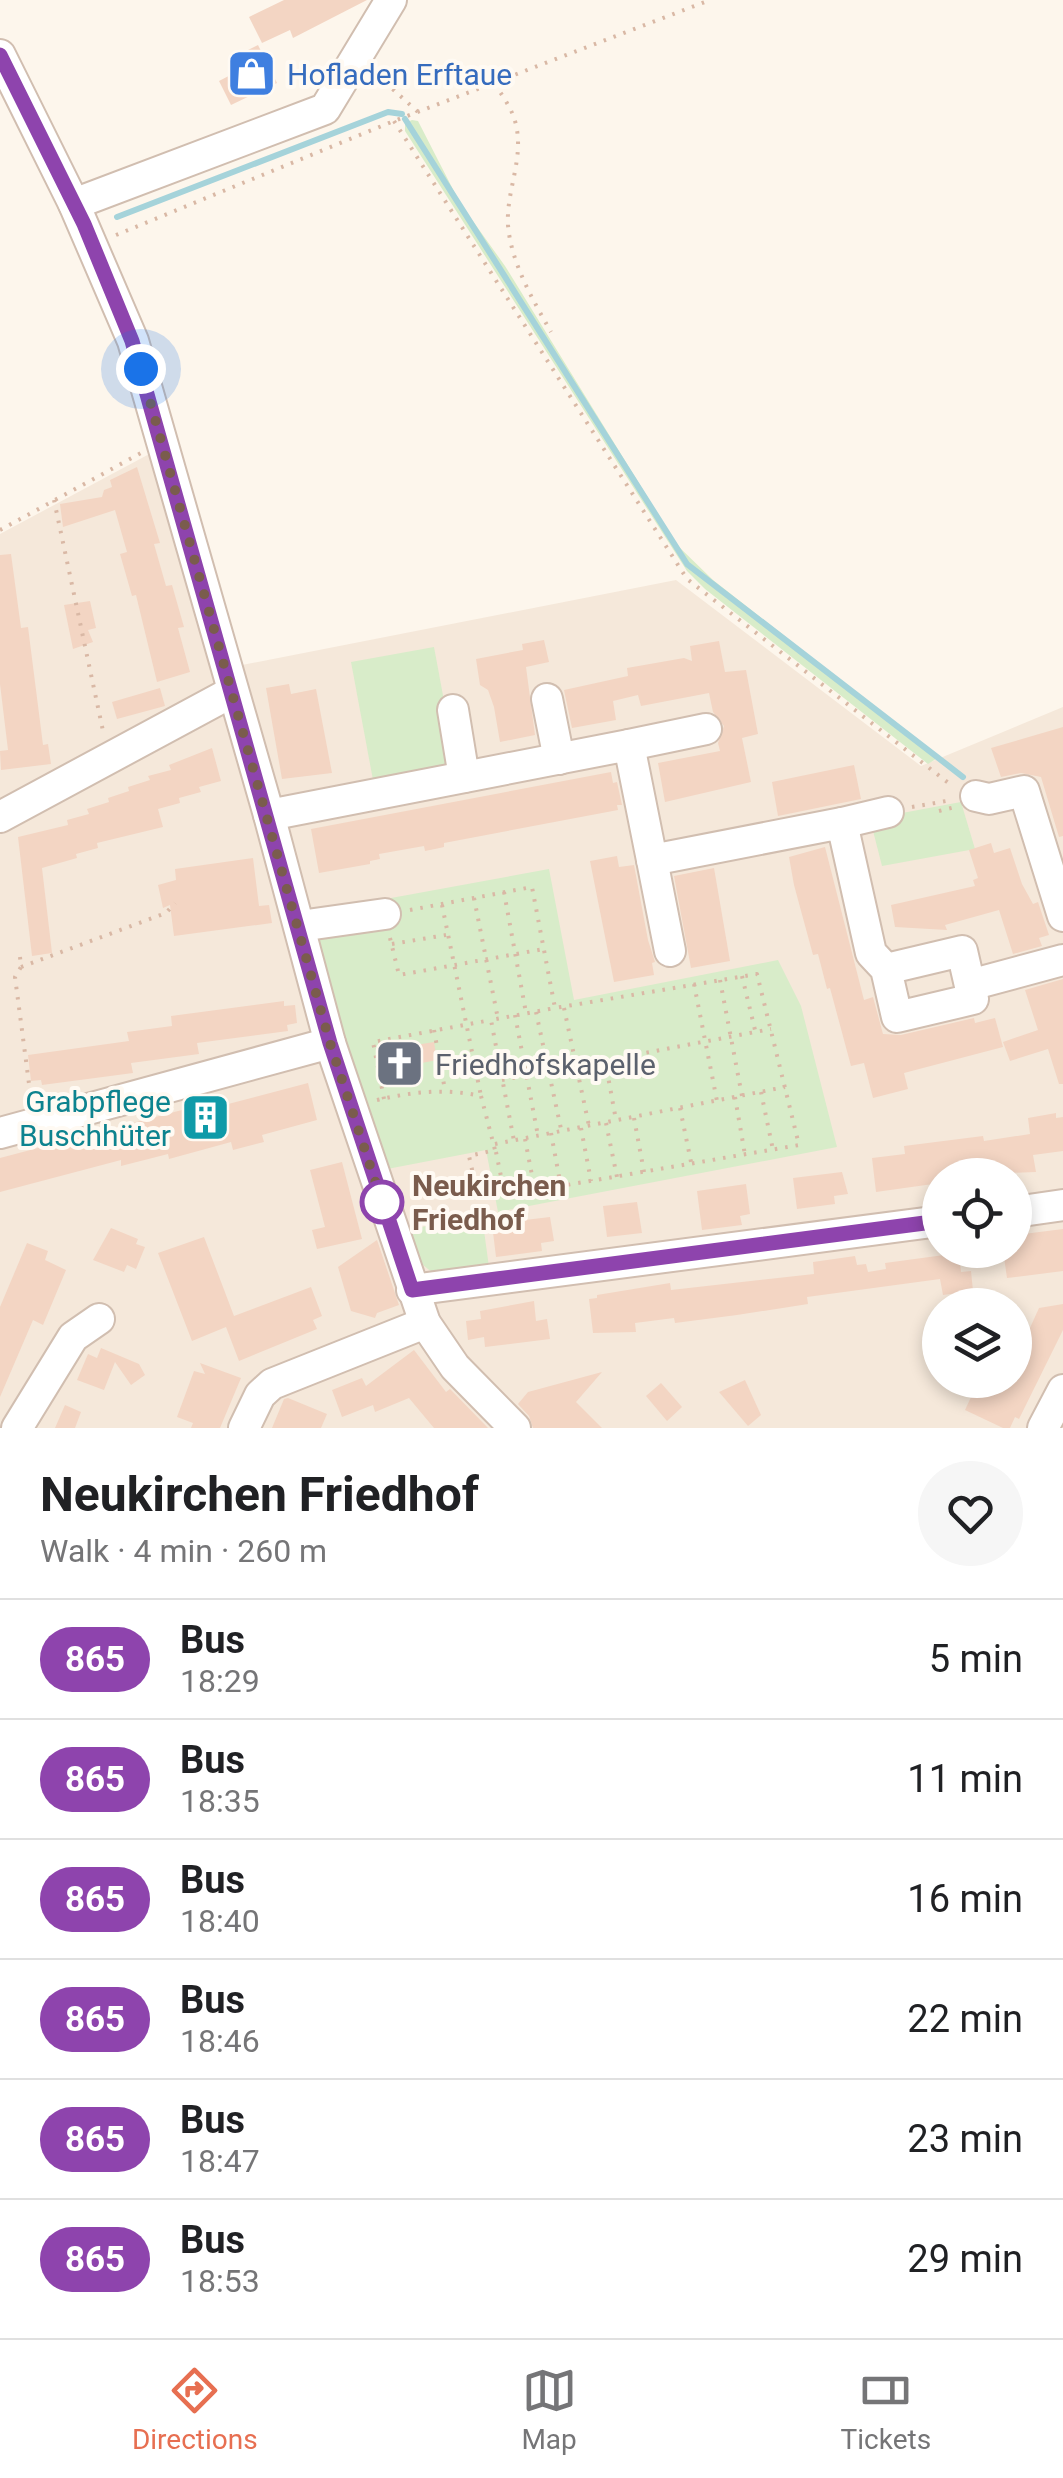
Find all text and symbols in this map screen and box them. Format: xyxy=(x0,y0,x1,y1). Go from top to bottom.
shop icon: Hofladen Erftaue xyxy=(226,48,278,100)
place label: Hofladen Erftaue xyxy=(287,57,512,92)
your location xyxy=(116,344,166,394)
church icon: Friedhofskapelle xyxy=(374,1038,426,1090)
place label: Friedhofskapelle xyxy=(435,1047,656,1082)
place label: Grabpflege Buschhüter xyxy=(19,1084,171,1153)
building icon: Grabpflege Buschhüter xyxy=(180,1092,232,1144)
map controls xyxy=(922,1158,1032,1398)
button: locate xyxy=(922,1158,1032,1268)
place label: Neukirchen Friedhof xyxy=(412,1168,566,1237)
marker: Neukirchen Friedhof xyxy=(361,1181,403,1223)
button: layers xyxy=(922,1288,1032,1398)
button: heart xyxy=(918,1461,1023,1566)
text: Neukirchen Friedhof xyxy=(40,1466,479,1523)
text: Walk · 4 min · 260 m xyxy=(40,1532,327,1570)
text: Bus xyxy=(180,1618,245,1662)
text: 5 min xyxy=(929,1637,1023,1681)
text: 865 xyxy=(65,1639,125,1680)
text: 18:29 xyxy=(180,1662,260,1700)
text: Bus xyxy=(180,1738,245,1782)
text: 11 min xyxy=(907,1757,1023,1801)
text: 865 xyxy=(65,1759,125,1800)
text: 18:35 xyxy=(180,1782,260,1820)
text: Bus xyxy=(180,1858,245,1902)
text: 16 min xyxy=(907,1877,1023,1921)
text: 865 xyxy=(65,1879,125,1920)
text: 18:40 xyxy=(180,1902,260,1940)
text: Bus xyxy=(180,1978,245,2022)
text: 22 min xyxy=(907,1997,1023,2041)
text: 865 xyxy=(65,1999,125,2040)
text: 18:46 xyxy=(180,2022,260,2060)
text: Bus xyxy=(180,2098,245,2142)
text: 23 min xyxy=(907,2117,1023,2161)
text: 865 xyxy=(65,2119,125,2160)
text: 18:47 xyxy=(180,2142,260,2180)
text: Bus xyxy=(180,2218,245,2262)
text: 29 min xyxy=(907,2237,1023,2281)
text: 865 xyxy=(65,2239,125,2280)
text: 18:53 xyxy=(180,2262,260,2300)
tab: Directions xyxy=(132,2363,258,2456)
tab: Map xyxy=(521,2363,577,2456)
tab: Tickets xyxy=(841,2363,931,2456)

